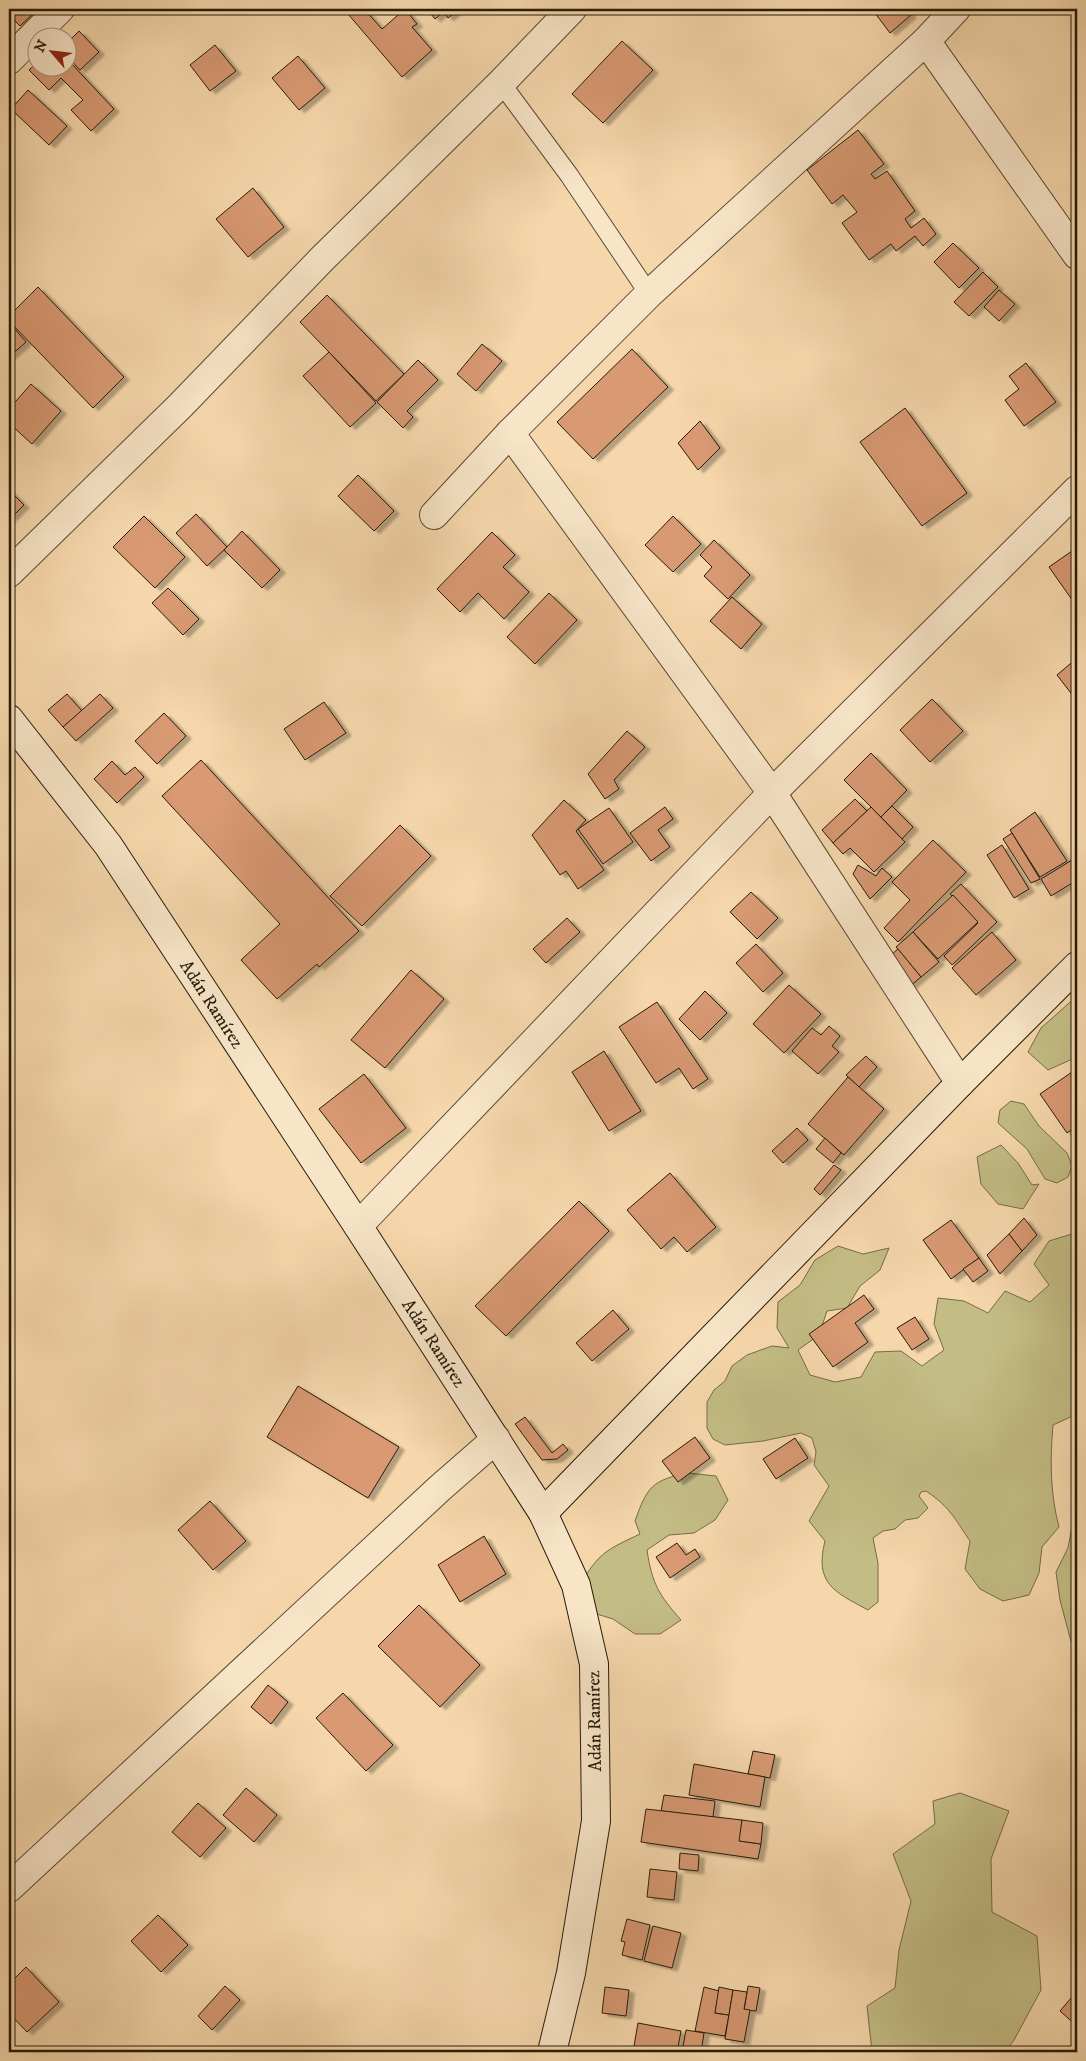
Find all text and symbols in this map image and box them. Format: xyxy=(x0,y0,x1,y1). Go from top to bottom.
north arrow xyxy=(28,28,78,78)
text: N xyxy=(31,37,52,56)
street label: Adán Ramírez xyxy=(174,956,248,1053)
street label: Adán Ramírez xyxy=(396,1295,470,1392)
street label: Adán Ramírez xyxy=(583,1670,607,1772)

